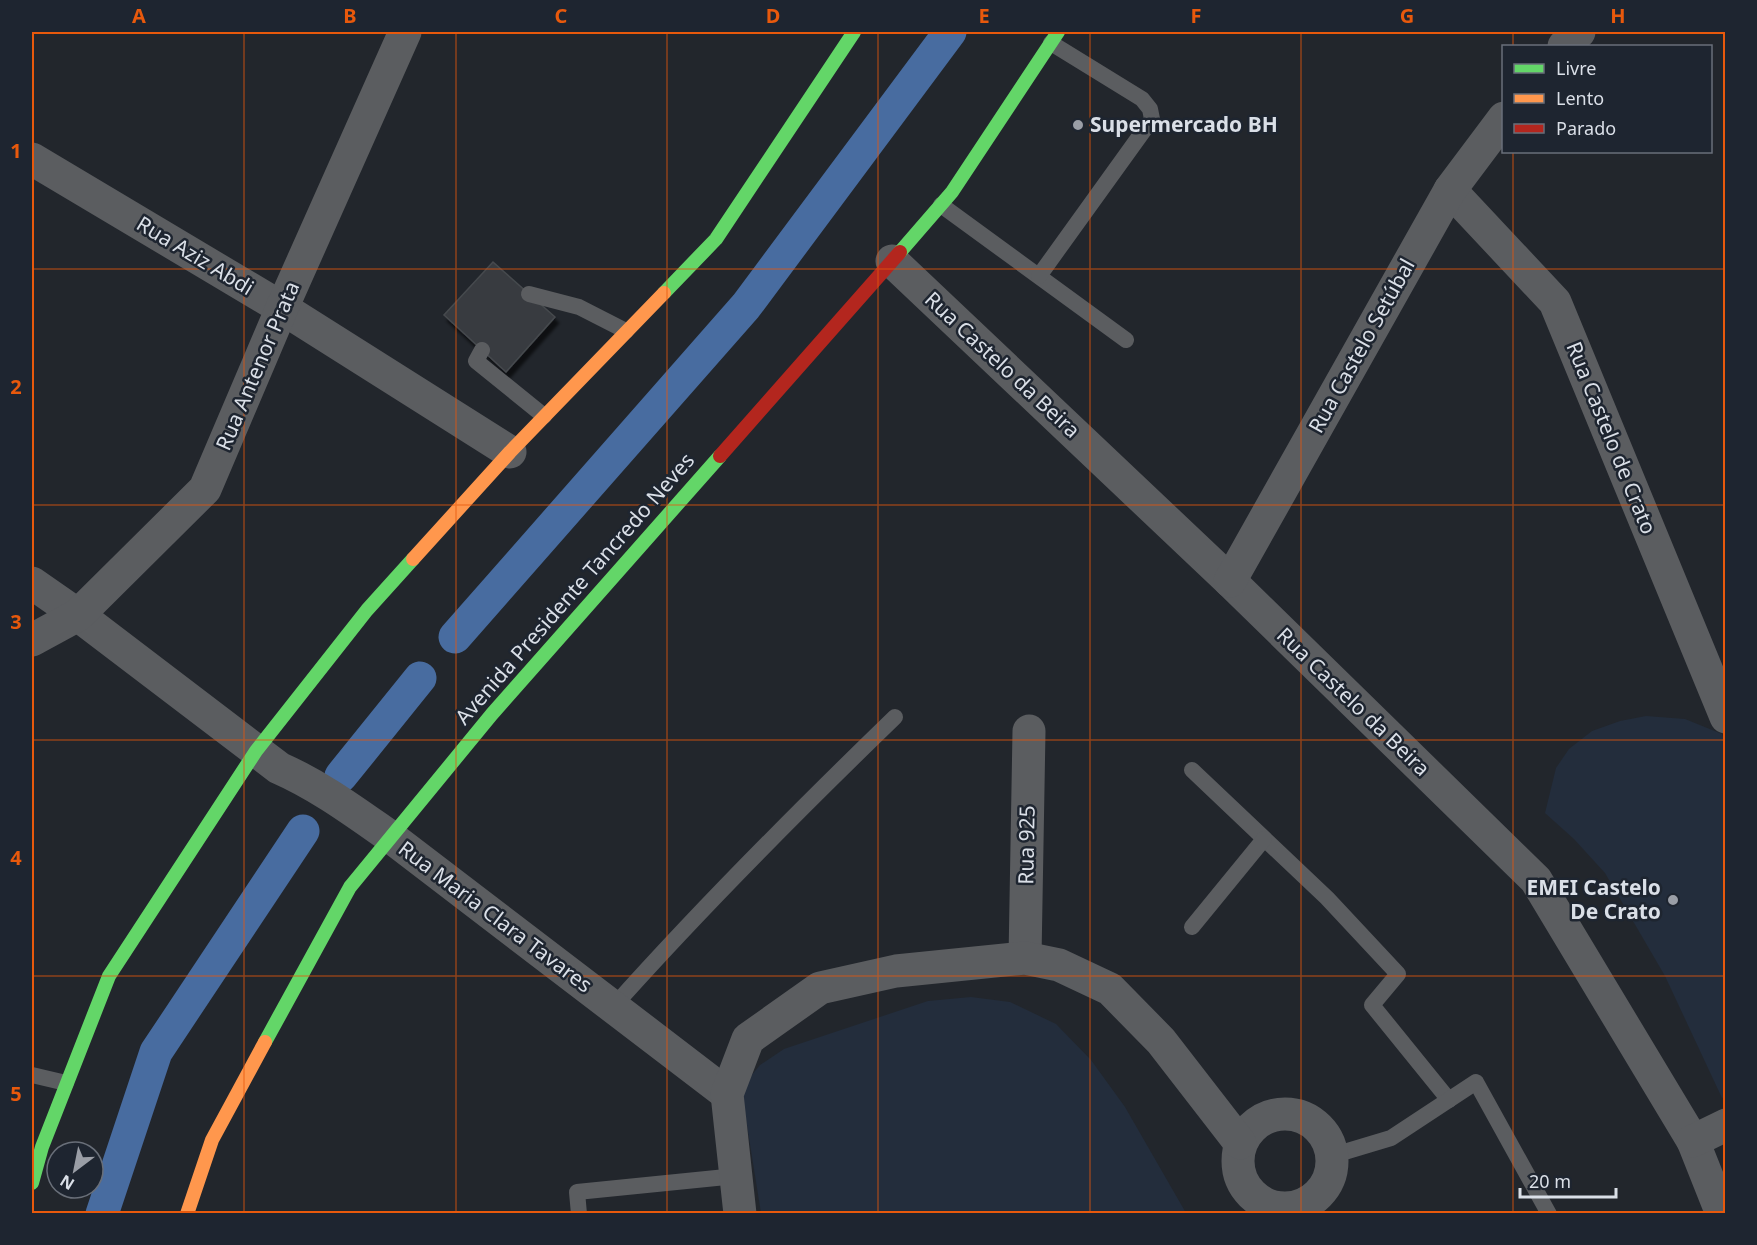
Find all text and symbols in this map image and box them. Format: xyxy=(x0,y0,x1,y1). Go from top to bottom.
text: A xyxy=(132,2,146,29)
text: B xyxy=(343,2,357,29)
text: C xyxy=(555,2,568,29)
text: D xyxy=(766,2,780,29)
text: E xyxy=(978,2,990,29)
text: F xyxy=(1191,2,1201,29)
text: G xyxy=(1400,2,1414,29)
text: H xyxy=(1610,2,1626,29)
legend xyxy=(1502,45,1712,153)
text: Livre xyxy=(1556,56,1596,80)
text: Lento xyxy=(1556,86,1604,110)
place label: Supermercado BH xyxy=(1090,110,1278,138)
text: Parado xyxy=(1556,116,1616,140)
marker: Supermercado BH xyxy=(1071,118,1085,132)
text: 1 xyxy=(10,137,22,164)
street label: Rua Aziz Abdi xyxy=(132,209,259,301)
street label: Rua Castelo Setúbal xyxy=(1302,253,1421,438)
street label: Rua Antenor Prata xyxy=(209,277,305,454)
street label: Rua Castelo da Beira xyxy=(919,285,1086,444)
street label: Rua Castelo de Crato xyxy=(1561,337,1663,538)
text: 2 xyxy=(10,373,22,400)
street label: Avenida Presidente Tancredo Neves xyxy=(448,447,700,730)
text: 3 xyxy=(10,608,22,635)
street label: Rua Castelo da Beira xyxy=(1271,621,1436,782)
street label: Rua 925 xyxy=(1011,805,1041,885)
street label: Rua Maria Clara Tavares xyxy=(393,834,598,998)
text: 4 xyxy=(10,844,22,871)
place label: EMEI Castelo De Crato xyxy=(1526,873,1661,925)
marker: EMEI Castelo De Crato xyxy=(1666,893,1680,907)
text: 5 xyxy=(10,1080,22,1107)
north arrow xyxy=(45,1140,105,1200)
scale bar xyxy=(1520,1161,1616,1199)
text: 20 m xyxy=(1529,1169,1571,1193)
text: N xyxy=(56,1170,78,1195)

